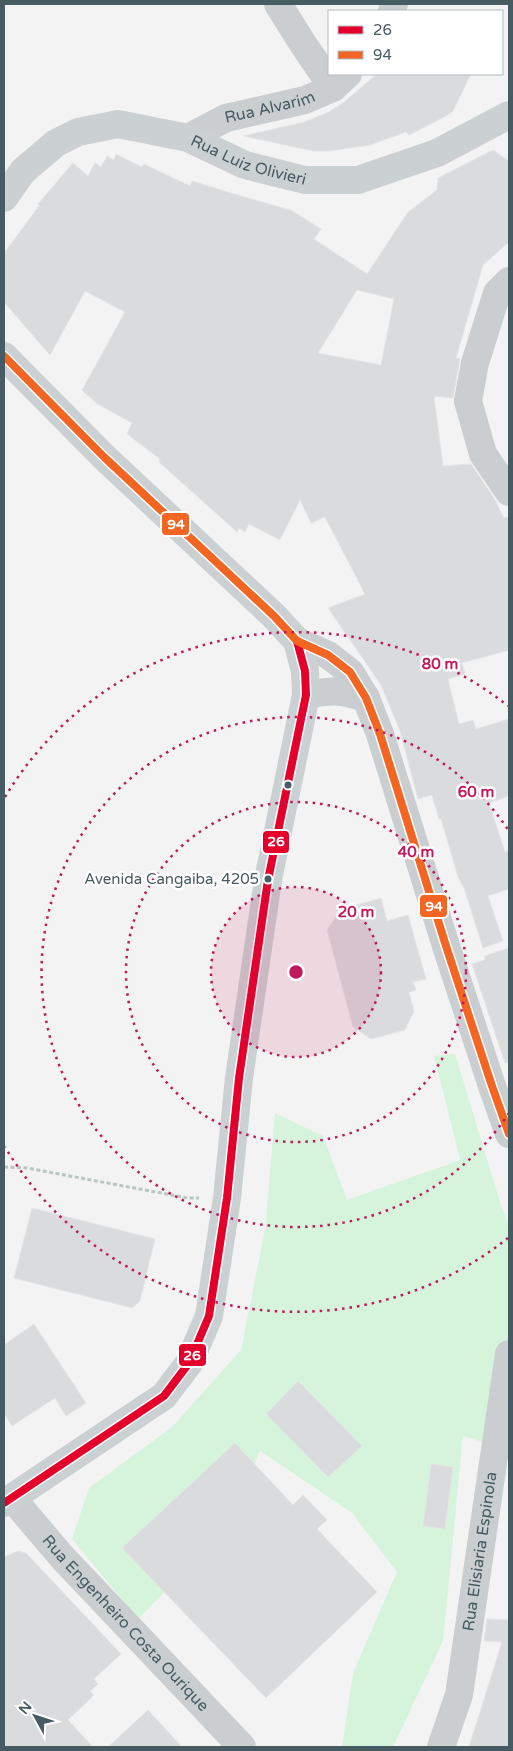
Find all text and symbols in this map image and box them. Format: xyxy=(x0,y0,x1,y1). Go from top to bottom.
legend xyxy=(328,10,503,75)
text: 26 xyxy=(373,21,392,39)
text: 94 xyxy=(373,46,392,64)
street label: Rua Alvarim xyxy=(223,87,318,128)
street label: Rua Luiz Olivieri xyxy=(187,131,308,190)
line badge: 94 xyxy=(161,512,190,536)
text: 94 xyxy=(167,516,185,533)
text: 80 m xyxy=(422,655,458,673)
unlabelled marker xyxy=(283,780,293,790)
text: 60 m xyxy=(458,783,494,801)
line badge: 26 xyxy=(262,830,290,854)
text: 26 xyxy=(267,833,285,850)
text: 40 m xyxy=(398,843,434,861)
place label: Avenida Cangaiba, 4205 xyxy=(84,870,259,888)
marker: Avenida Cangaiba, 4205 xyxy=(263,874,273,884)
line badge: 94 xyxy=(419,894,448,918)
text: 94 xyxy=(425,898,443,915)
text: 20 m xyxy=(338,903,374,921)
centre of rings xyxy=(287,963,305,981)
line badge: 26 xyxy=(178,1343,207,1367)
text: 26 xyxy=(183,1347,201,1364)
street label: Rua Elisiaria Espinola xyxy=(458,1471,502,1633)
street label: Rua Engenheiro Costa Ourique xyxy=(38,1531,213,1716)
north arrow xyxy=(10,1691,60,1741)
text: N xyxy=(15,1698,36,1718)

